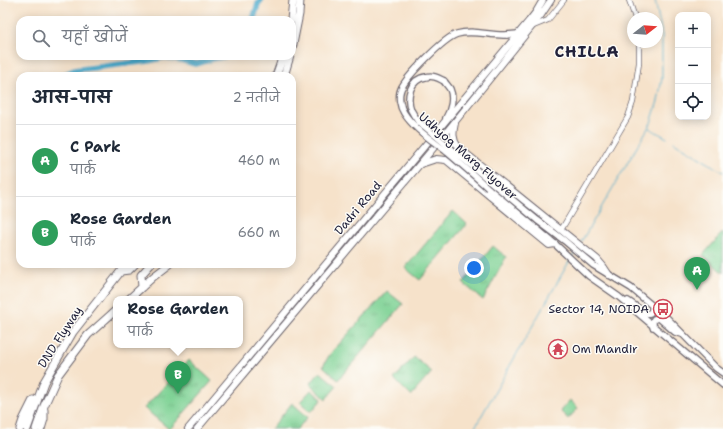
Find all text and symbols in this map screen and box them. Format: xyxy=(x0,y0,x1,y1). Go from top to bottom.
north arrow xyxy=(627,12,663,48)
map controls xyxy=(675,12,711,120)
button: + xyxy=(675,12,711,48)
search box xyxy=(16,16,296,60)
icon: search xyxy=(30,27,52,49)
text: यहाँ खोजें xyxy=(62,27,128,47)
district label: CHILLA xyxy=(554,41,620,62)
button: − xyxy=(675,48,711,84)
button: locate xyxy=(675,84,711,120)
text: आस-पास xyxy=(32,86,112,108)
text: 2 नतीजे xyxy=(233,89,280,106)
street label: Udhyog Marg Flyover xyxy=(415,109,521,204)
text: C Park xyxy=(70,137,121,157)
text: A xyxy=(40,152,50,169)
text: 460 m xyxy=(238,152,280,169)
text: पार्क xyxy=(70,161,96,178)
street label: Dadri Road xyxy=(331,178,385,238)
text: Rose Garden xyxy=(70,209,171,229)
text: B xyxy=(41,224,49,241)
text: 660 m xyxy=(238,224,280,241)
text: पार्क xyxy=(70,233,96,250)
pin: A xyxy=(684,257,710,290)
your location xyxy=(464,258,484,278)
popup xyxy=(113,296,243,348)
bus stop icon: Sector 14, NOIDA xyxy=(652,298,674,320)
text: Rose Garden xyxy=(127,299,229,319)
place label: Sector 14, NOIDA xyxy=(549,301,649,317)
street label: DND Flyway xyxy=(34,303,86,371)
text: पार्क xyxy=(127,323,153,340)
temple icon: Om Mandir xyxy=(547,338,569,360)
place label: Om Mandir xyxy=(572,341,638,357)
pin: B xyxy=(165,361,191,394)

